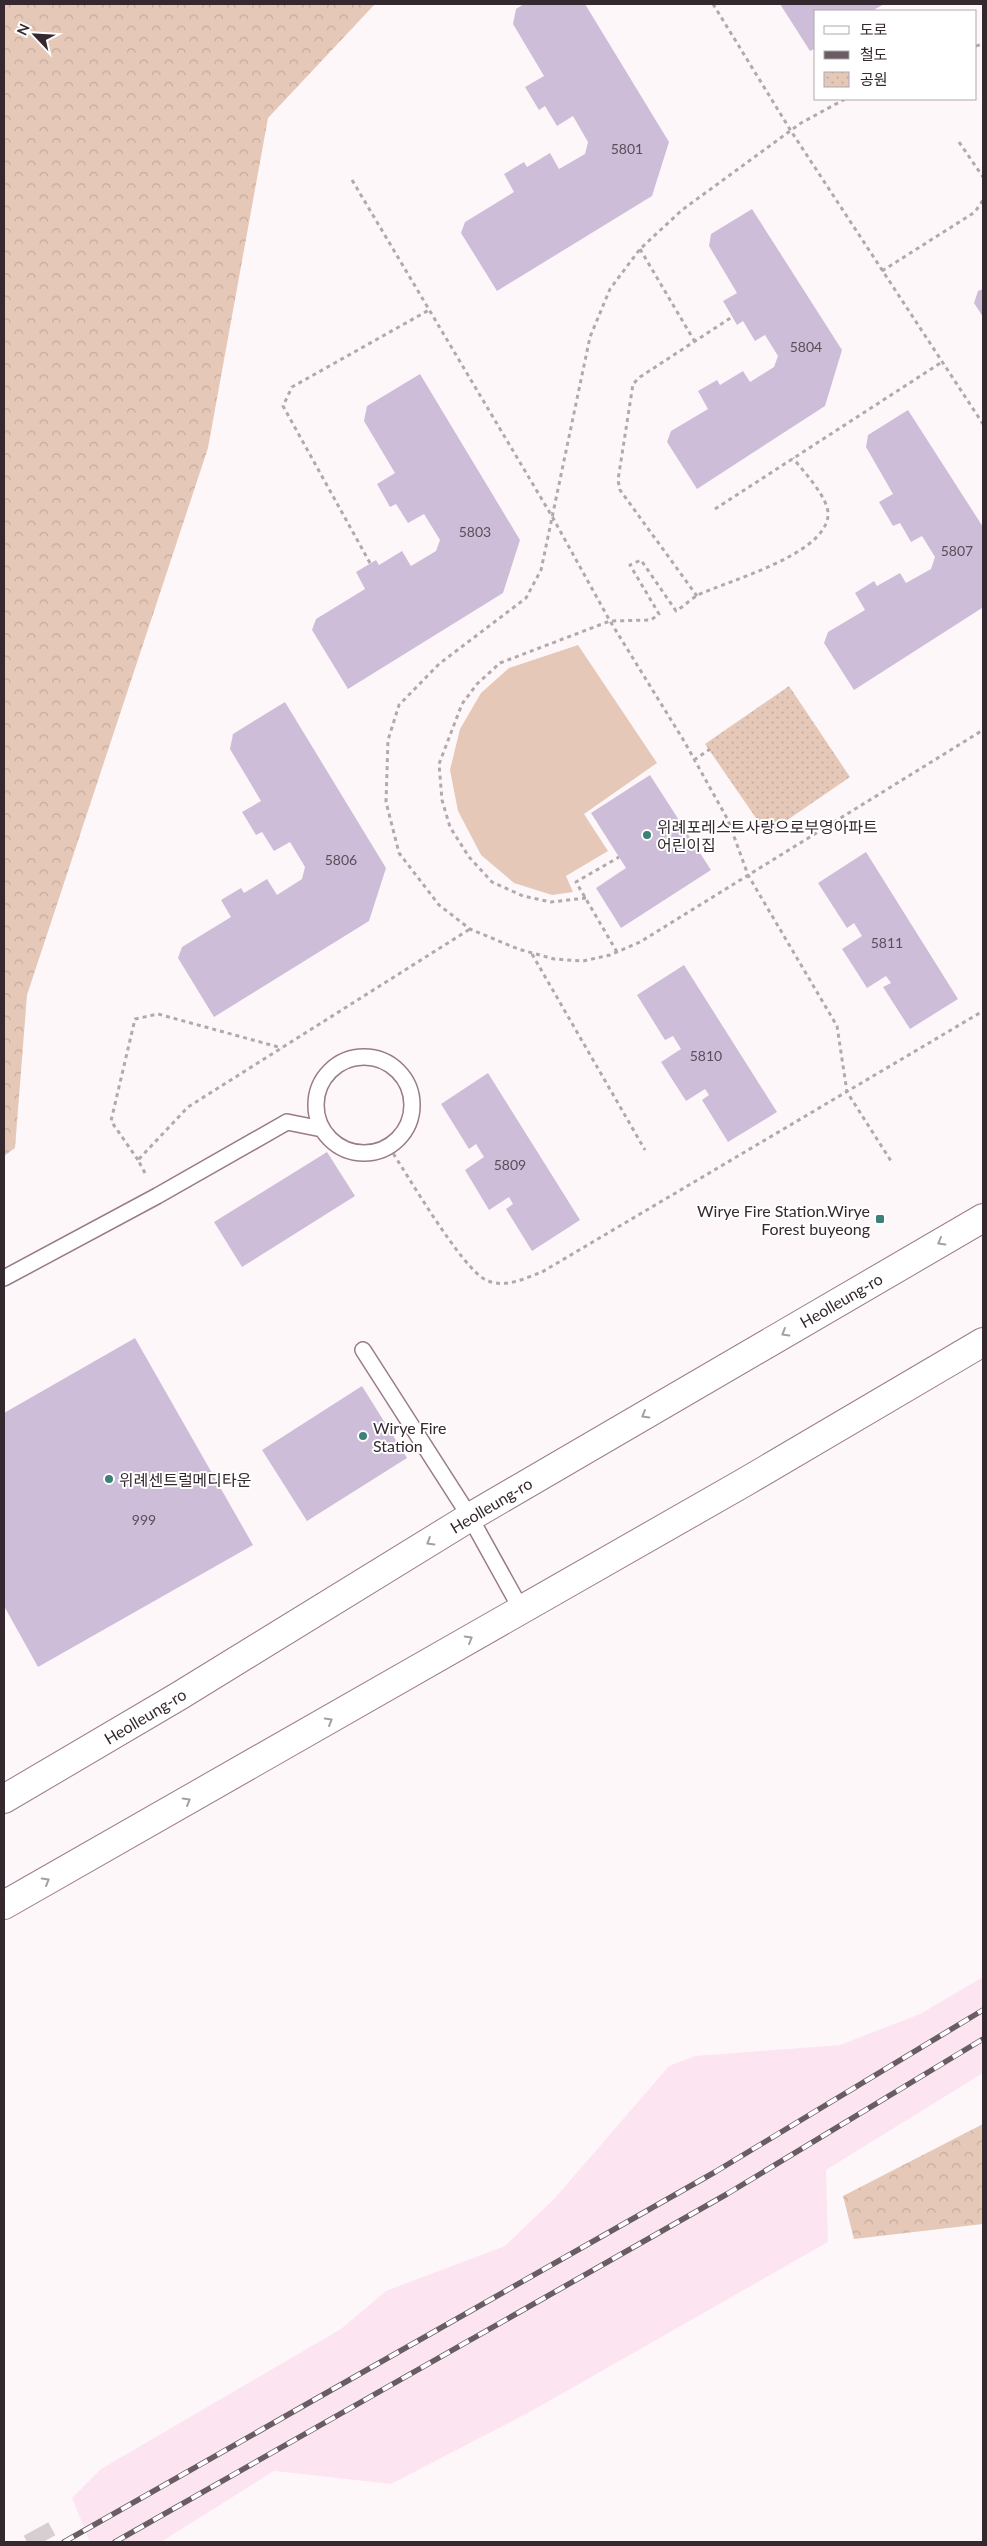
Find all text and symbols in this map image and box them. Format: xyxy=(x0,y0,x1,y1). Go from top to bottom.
north arrow xyxy=(10,10,60,60)
legend xyxy=(814,10,977,100)
text: 도로 xyxy=(860,20,888,38)
text: N xyxy=(13,21,33,38)
text: 철도 xyxy=(860,45,888,63)
text: 공원 xyxy=(860,70,888,88)
house number: 5801 xyxy=(611,140,643,157)
house number: 5804 xyxy=(790,338,822,355)
house number: 5803 xyxy=(459,523,491,540)
house number: 5807 xyxy=(941,542,973,559)
place label: 위례포레스트사랑으로부영아파트 어린이집 xyxy=(657,817,878,854)
marker: 위례포레스트사랑으로부영아파트 어린이집 xyxy=(641,829,653,841)
house number: 5806 xyxy=(325,851,357,868)
house number: 5811 xyxy=(871,934,903,951)
house number: 5810 xyxy=(690,1047,722,1064)
house number: 5809 xyxy=(494,1156,526,1173)
place label: Wirye Fire Station.Wirye Forest buyeong xyxy=(697,1201,870,1238)
marker: Wirye Fire Station.Wirye Forest buyeong xyxy=(874,1213,886,1225)
one-way arrow xyxy=(937,1236,946,1246)
street label: Heolleung-ro xyxy=(796,1269,886,1331)
one-way arrow xyxy=(782,1326,791,1336)
one-way arrow xyxy=(641,1408,650,1418)
place label: Wirye Fire Station xyxy=(373,1418,447,1455)
marker: Wirye Fire Station xyxy=(357,1430,369,1442)
place label: 위례센트럴메디타운 xyxy=(119,1470,251,1489)
marker: 위례센트럴메디타운 xyxy=(103,1473,115,1485)
street label: Heolleung-ro xyxy=(447,1473,535,1537)
house number: 999 xyxy=(132,1511,156,1528)
one-way arrow xyxy=(426,1536,435,1545)
one-way arrow xyxy=(464,1636,473,1646)
street label: Heolleung-ro xyxy=(101,1684,189,1748)
one-way arrow xyxy=(323,1717,332,1727)
one-way arrow xyxy=(182,1797,191,1807)
one-way arrow xyxy=(41,1877,50,1887)

